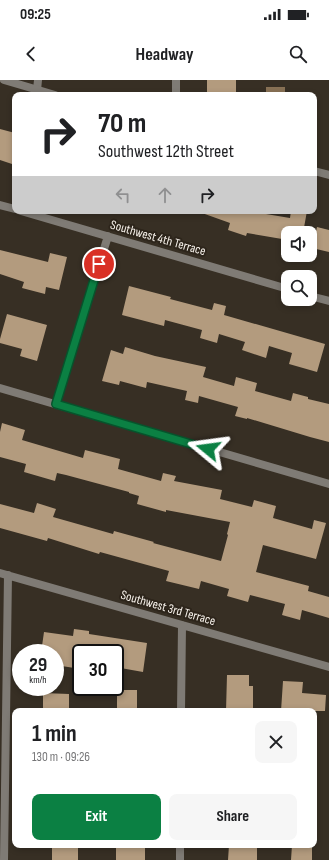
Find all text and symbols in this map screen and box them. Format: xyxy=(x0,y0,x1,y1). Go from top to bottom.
text: 09:25 xyxy=(20,5,51,24)
icon: back xyxy=(20,43,42,65)
icon: search xyxy=(287,43,309,65)
text: Headway xyxy=(136,44,193,65)
text: 70 m xyxy=(98,107,146,140)
icon: right xyxy=(32,108,84,160)
text: Southwest 12th Street xyxy=(98,141,234,162)
icon: left xyxy=(112,184,134,206)
icon: ahead xyxy=(154,184,176,206)
icon: right xyxy=(196,184,218,206)
street label: Southwest 4th Terrace xyxy=(108,217,208,259)
map controls xyxy=(281,226,317,306)
button: sound xyxy=(281,226,317,262)
pin xyxy=(82,247,116,281)
icon: arrive xyxy=(88,253,110,275)
button: search xyxy=(281,270,317,306)
position arrow xyxy=(187,428,229,470)
street label: Southwest 3rd Terrace xyxy=(119,587,217,629)
speed limit sign: 30 xyxy=(72,644,124,696)
text: 29 xyxy=(29,653,47,677)
text: km/h xyxy=(29,674,47,686)
text: 1 min xyxy=(32,719,77,748)
button: close xyxy=(255,721,297,763)
text: 130 m · 09:26 xyxy=(32,749,90,765)
button: Exit xyxy=(32,794,161,840)
button: Share xyxy=(169,794,297,840)

